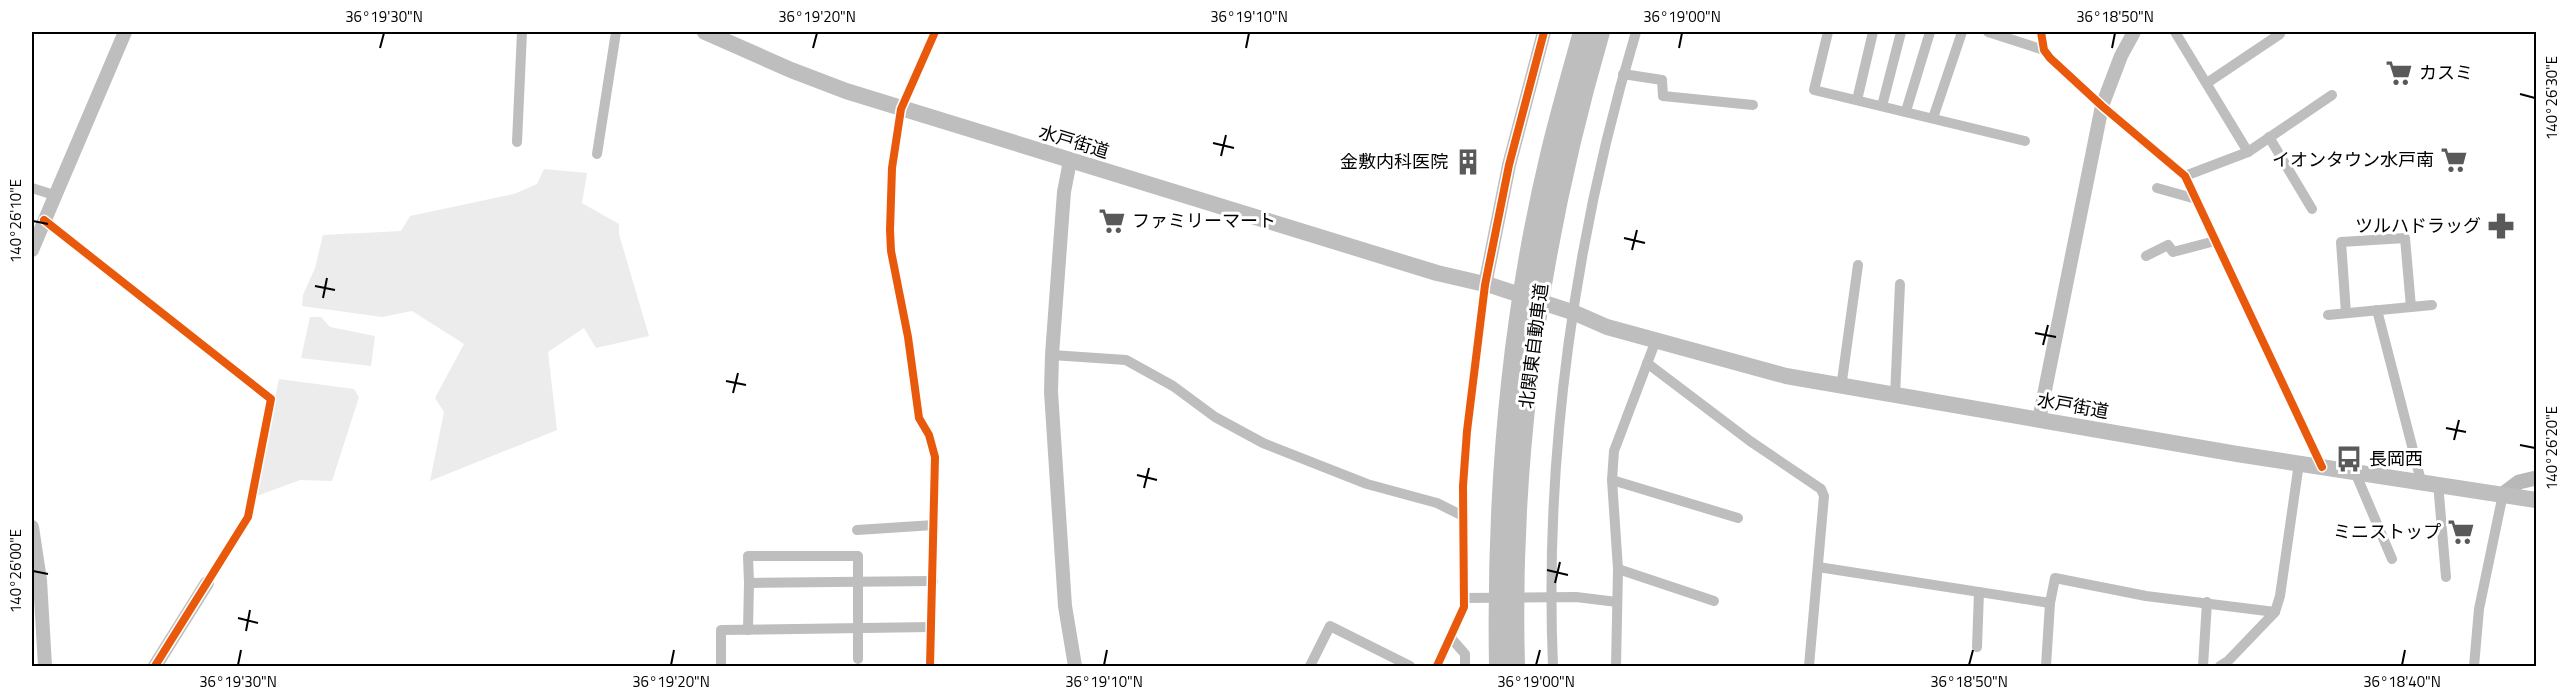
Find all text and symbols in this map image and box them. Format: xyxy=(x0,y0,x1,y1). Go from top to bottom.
text: 36°19'30"N xyxy=(345,5,423,28)
text: 36°19'20"N xyxy=(778,5,856,28)
text: 36°19'10"N xyxy=(1210,5,1288,28)
text: 36°19'00"N xyxy=(1643,5,1721,28)
text: 36°18'50"N xyxy=(2076,5,2154,28)
text: 140°26'30"E xyxy=(2540,56,2563,140)
supermarket icon: カスミ xyxy=(2384,58,2414,88)
place label: カスミ xyxy=(2419,59,2473,86)
street label: 水戸街道 xyxy=(1036,118,1113,165)
supermarket icon: イオンタウン水戸南 xyxy=(2439,145,2469,175)
place label: イオンタウン水戸南 xyxy=(2272,146,2434,173)
building icon: 金敷内科医院 xyxy=(1453,147,1483,177)
place label: 金敷内科医院 xyxy=(1340,148,1448,175)
text: 140°26'10"E xyxy=(4,179,27,263)
supermarket icon: ファミリーマート xyxy=(1097,206,1127,236)
place label: ファミリーマート xyxy=(1132,207,1276,234)
pharmacy icon: ツルハドラッグ xyxy=(2486,211,2516,241)
place label: ツルハドラッグ xyxy=(2355,212,2481,239)
street label: 北関東自動車道 xyxy=(1512,282,1555,410)
street label: 水戸街道 xyxy=(2035,386,2111,425)
text: 140°26'20"E xyxy=(2540,406,2563,490)
bus stop icon: 長岡西 xyxy=(2334,444,2364,474)
place label: 長岡西 xyxy=(2369,445,2423,472)
supermarket icon: ミニストップ xyxy=(2446,517,2476,547)
place label: ミニストップ xyxy=(2333,518,2441,545)
text: 140°26'00"E xyxy=(4,529,27,613)
text: 36°19'30"N xyxy=(199,670,277,693)
text: 36°19'20"N xyxy=(632,670,710,693)
text: 36°19'10"N xyxy=(1065,670,1143,693)
text: 36°19'00"N xyxy=(1497,670,1575,693)
text: 36°18'50"N xyxy=(1930,670,2008,693)
text: 36°18'40"N xyxy=(2363,670,2441,693)

